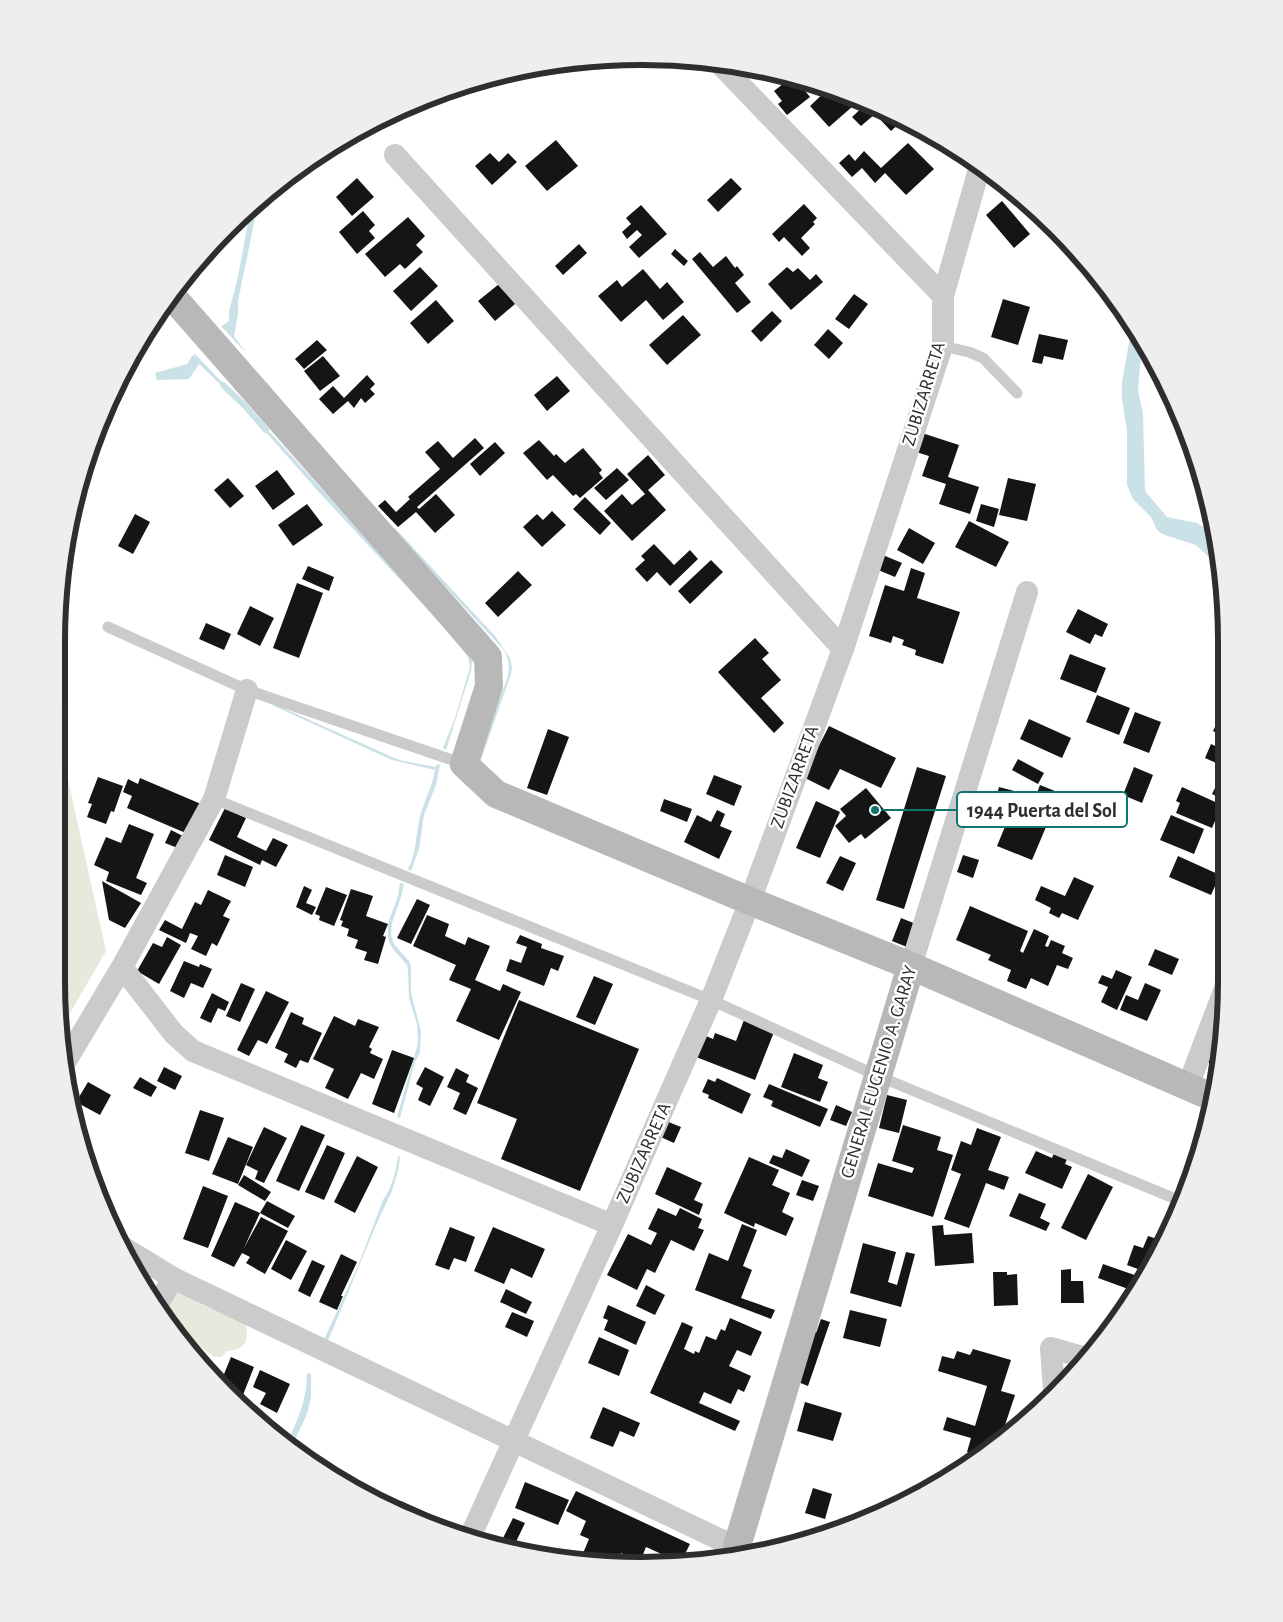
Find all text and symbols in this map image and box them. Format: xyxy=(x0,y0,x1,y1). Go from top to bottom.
street label: ZUBIZARRETA xyxy=(899,340,949,448)
street label: ZUBIZARRETA xyxy=(768,723,822,831)
callout: 1944 Puerta del Sol xyxy=(957,792,1127,827)
text: 1944 Puerta del Sol xyxy=(967,801,1117,821)
street label: GENERAL EUGENIO A. GARAY xyxy=(838,963,920,1181)
street label: ZUBIZARRETA xyxy=(613,1100,675,1206)

